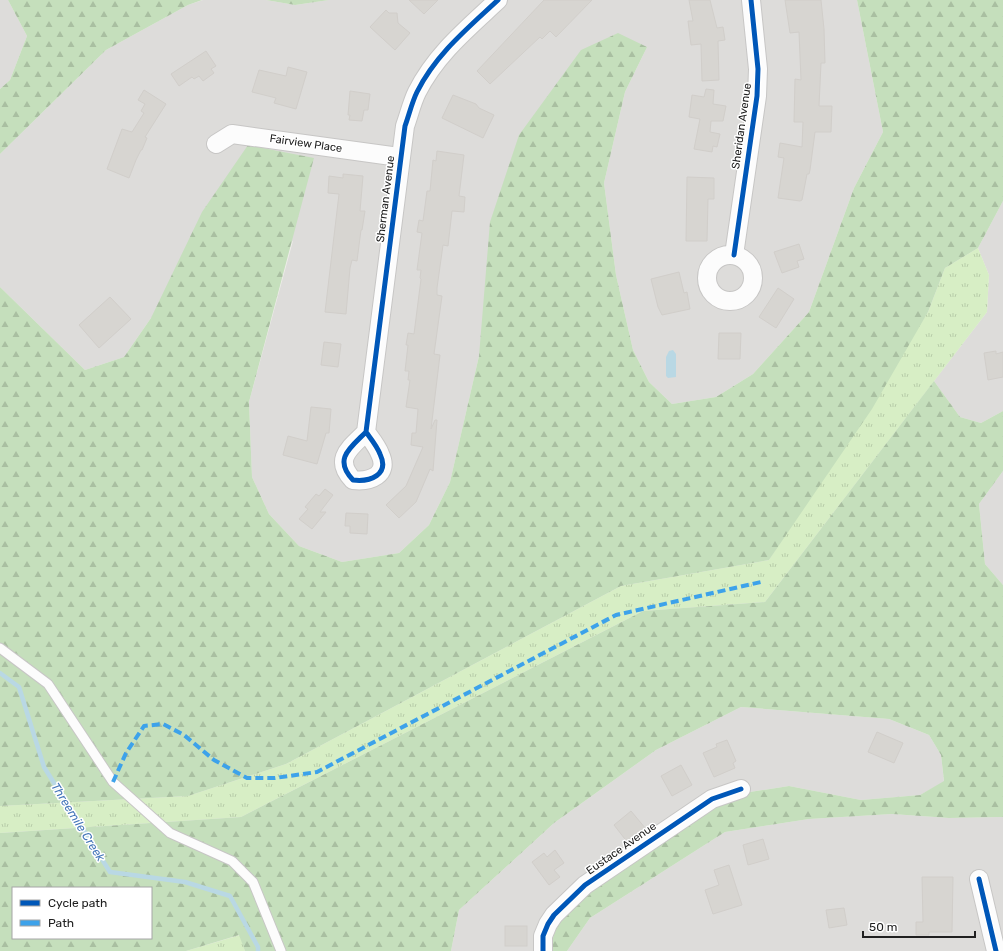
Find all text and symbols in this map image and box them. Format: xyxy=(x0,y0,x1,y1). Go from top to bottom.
street label: Sheridan Avenue xyxy=(729,82,754,170)
street label: Fairview Place xyxy=(269,132,343,155)
street label: Sherman Avenue xyxy=(374,155,397,243)
water label: Threemile Creek xyxy=(48,780,108,865)
street label: Eustace Avenue xyxy=(584,819,659,877)
legend xyxy=(12,887,152,939)
text: Cycle path xyxy=(48,896,107,910)
scale bar xyxy=(863,913,975,939)
text: Path xyxy=(48,916,74,930)
text: 50 m xyxy=(869,920,897,934)

